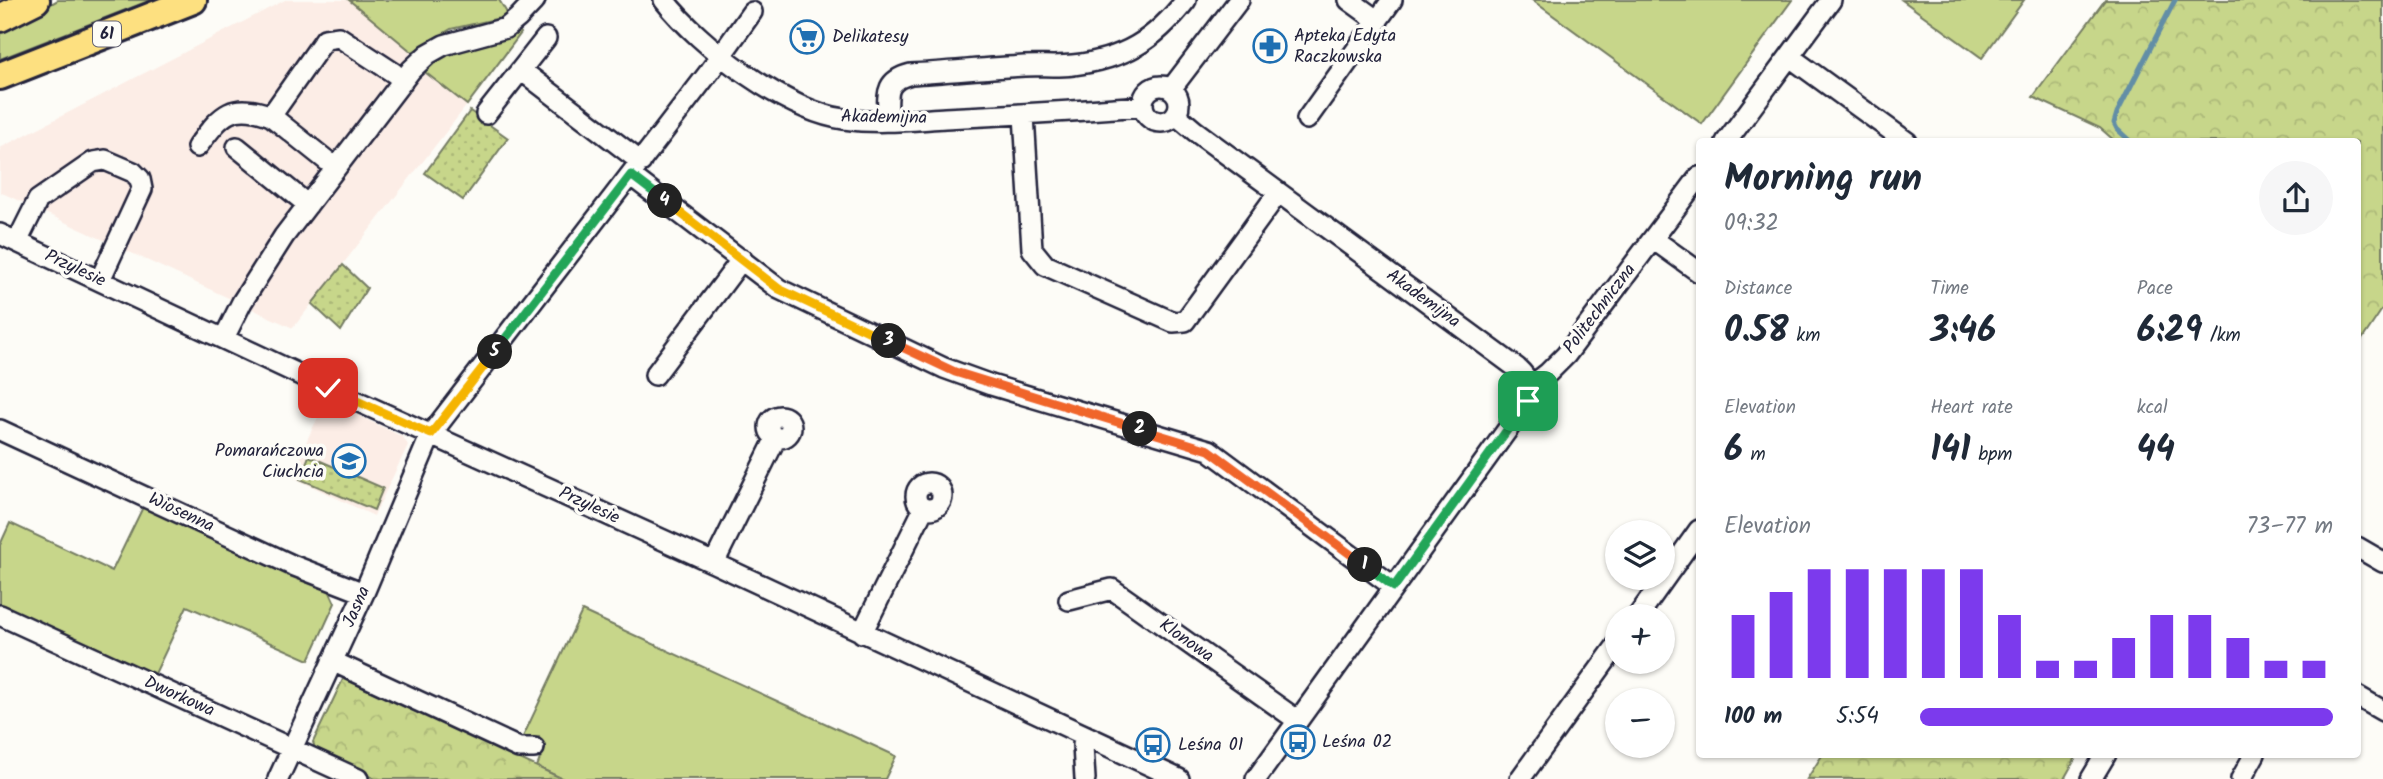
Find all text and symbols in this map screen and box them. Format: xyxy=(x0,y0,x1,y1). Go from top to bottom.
supermarket icon: Delikatesy xyxy=(788,18,826,56)
road number: 61 xyxy=(93,22,121,46)
place label: Apteka Edyta Raczkowska xyxy=(1294,22,1396,72)
place label: Delikatesy xyxy=(832,23,909,52)
pharmacy icon: Apteka Edyta Raczkowska xyxy=(1251,27,1289,65)
street label: Akademijna xyxy=(841,103,927,133)
text: Morning run xyxy=(1724,150,1922,210)
button: share xyxy=(2259,161,2333,235)
pin: 4 xyxy=(648,184,682,218)
text: 4 xyxy=(659,185,670,215)
text: 09:32 xyxy=(1724,206,1779,242)
street label: Przylesie xyxy=(40,242,110,296)
street label: Politechniczna xyxy=(1556,257,1644,361)
street label: Akademijna xyxy=(1380,262,1466,336)
text: Distance xyxy=(1724,274,1792,304)
text: Time xyxy=(1930,274,1969,304)
text: Pace xyxy=(2137,274,2173,304)
text: 0.58 xyxy=(1724,304,1789,360)
text: 3:46 xyxy=(1930,304,1996,360)
text: 6:29 xyxy=(2137,304,2202,360)
text: km xyxy=(1789,321,1820,351)
text: /km xyxy=(2202,321,2241,351)
pin: 3 xyxy=(872,324,906,358)
text: 3 xyxy=(883,325,894,355)
pin: 5 xyxy=(477,334,512,370)
text: 5 xyxy=(490,336,499,366)
pin xyxy=(298,358,358,418)
icon: check xyxy=(309,369,347,407)
pin xyxy=(1498,371,1558,431)
icon: arrive xyxy=(1509,382,1547,420)
text: Elevation xyxy=(1724,393,1796,423)
text: Heart rate xyxy=(1930,393,2013,423)
text: kcal xyxy=(2137,393,2168,423)
pin: 2 xyxy=(1122,412,1158,446)
text: 2 xyxy=(1134,413,1145,443)
text: 6 xyxy=(1724,423,1743,479)
text: 141 xyxy=(1930,423,1971,479)
text: 44 xyxy=(2137,423,2175,479)
place label: Pomarańczowa Ciuchcia xyxy=(215,437,324,487)
text: m xyxy=(1743,440,1766,470)
text: bpm xyxy=(1971,440,2012,470)
school or university icon: Pomarańczowa Ciuchcia xyxy=(330,442,368,480)
street label: Przylesie xyxy=(554,479,624,533)
street label: Wiosenna xyxy=(143,485,219,541)
text: Elevation xyxy=(1724,509,1811,545)
text: 73–77 m xyxy=(2246,509,2333,545)
map controls xyxy=(1605,520,1675,758)
button: layers xyxy=(1605,520,1675,590)
pin: 1 xyxy=(1348,548,1382,582)
text: 1 xyxy=(1362,549,1367,579)
street label: Jasna xyxy=(335,582,379,632)
button: + xyxy=(1605,604,1675,674)
street label: Klonowa xyxy=(1152,611,1220,671)
street label: Dworkowa xyxy=(139,669,219,725)
button: − xyxy=(1605,688,1675,758)
text: 100 m xyxy=(1724,699,1782,735)
text: 5:54 xyxy=(1836,699,1879,735)
bus stop icon: Leśna 02 xyxy=(1279,723,1317,761)
bus stop icon: Leśna 01 xyxy=(1134,726,1172,764)
place label: Leśna 02 xyxy=(1322,728,1392,757)
place label: Leśna 01 xyxy=(1178,731,1244,760)

